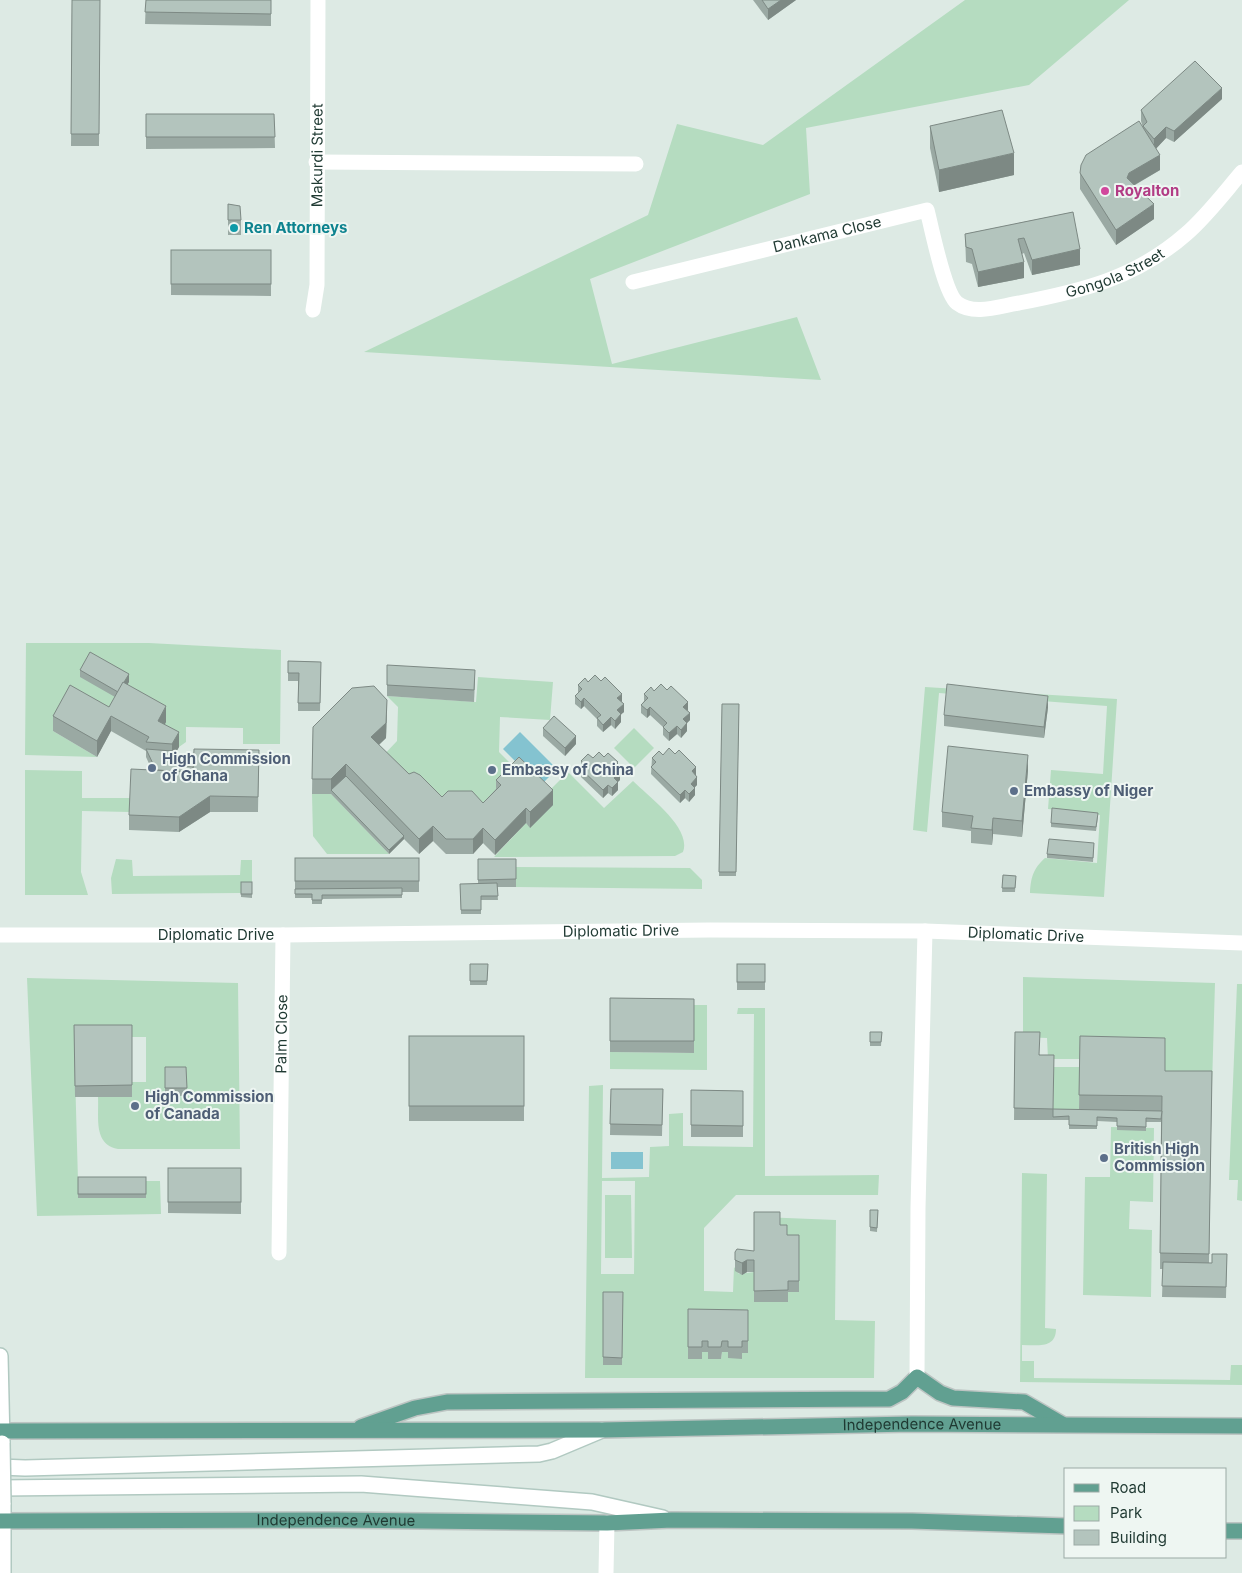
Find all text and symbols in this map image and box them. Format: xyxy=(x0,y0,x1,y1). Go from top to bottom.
street label: Makurdi Street xyxy=(307,103,327,207)
place label: Royalton xyxy=(1115,181,1179,200)
marker: Royalton xyxy=(1099,185,1111,197)
street label: Dankama Close xyxy=(771,212,883,256)
place label: Ren Attorneys xyxy=(244,218,347,237)
marker: Ren Attorneys xyxy=(228,222,240,234)
street label: Gongola Street xyxy=(1063,244,1168,302)
place label: High Commission of Ghana xyxy=(162,749,291,785)
place label: Embassy of China xyxy=(502,760,634,779)
marker: High Commission of Ghana xyxy=(146,762,158,774)
marker: Embassy of China xyxy=(486,764,498,776)
place label: Embassy of Niger xyxy=(1024,781,1153,800)
marker: Embassy of Niger xyxy=(1008,785,1020,797)
street label: Diplomatic Drive xyxy=(563,920,679,941)
street label: Diplomatic Drive xyxy=(967,923,1084,946)
street label: Diplomatic Drive xyxy=(158,925,274,944)
street label: Palm Close xyxy=(271,994,291,1074)
place label: High Commission of Canada xyxy=(145,1087,274,1123)
marker: High Commission of Canada xyxy=(129,1100,141,1112)
place label: British High Commission xyxy=(1114,1139,1205,1175)
marker: British High Commission xyxy=(1098,1152,1110,1164)
street label: Independence Avenue xyxy=(842,1414,1001,1434)
legend xyxy=(1064,1468,1227,1558)
text: Road xyxy=(1110,1478,1146,1497)
text: Park xyxy=(1110,1503,1143,1522)
street label: Independence Avenue xyxy=(257,1510,415,1530)
text: Building xyxy=(1110,1528,1167,1547)

